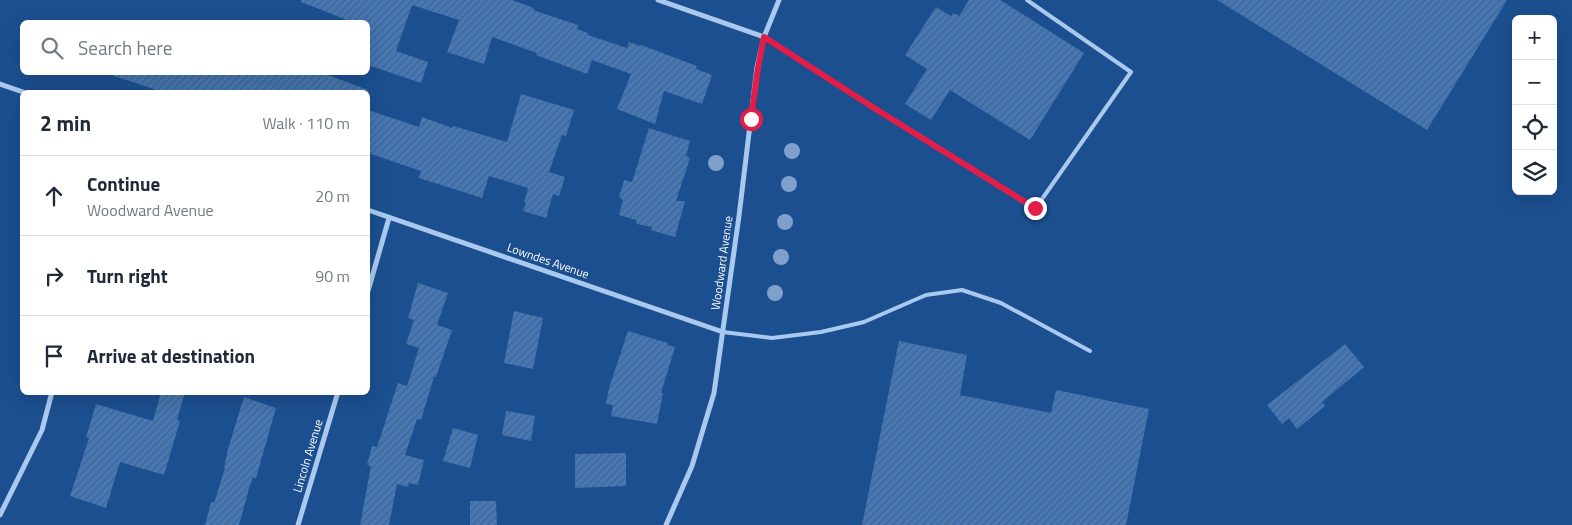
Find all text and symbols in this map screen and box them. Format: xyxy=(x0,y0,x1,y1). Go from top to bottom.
map controls xyxy=(1512,15,1557,195)
button: + xyxy=(1512,15,1557,60)
search box xyxy=(20,20,370,75)
text: Search here xyxy=(78,33,172,62)
icon: search xyxy=(38,34,66,62)
button: − xyxy=(1512,60,1557,105)
button: locate xyxy=(1512,105,1557,150)
text: 2 min xyxy=(40,107,91,139)
route start xyxy=(740,108,763,131)
text: Walk · 110 m xyxy=(262,111,350,135)
button: layers xyxy=(1512,150,1557,195)
text: Continue xyxy=(87,169,160,198)
icon: ahead xyxy=(40,182,68,210)
text: 20 m xyxy=(315,184,350,208)
route end xyxy=(1024,197,1047,220)
text: Woodward Avenue xyxy=(87,198,214,222)
street label: Woodward Avenue xyxy=(705,215,738,311)
street label: Lowndes Avenue xyxy=(505,238,592,283)
text: Turn right xyxy=(87,261,168,290)
icon: right xyxy=(40,262,68,290)
text: 90 m xyxy=(315,264,350,288)
text: Arrive at destination xyxy=(87,341,255,370)
icon: arrive xyxy=(40,342,68,370)
street label: Lincoln Avenue xyxy=(287,417,328,495)

